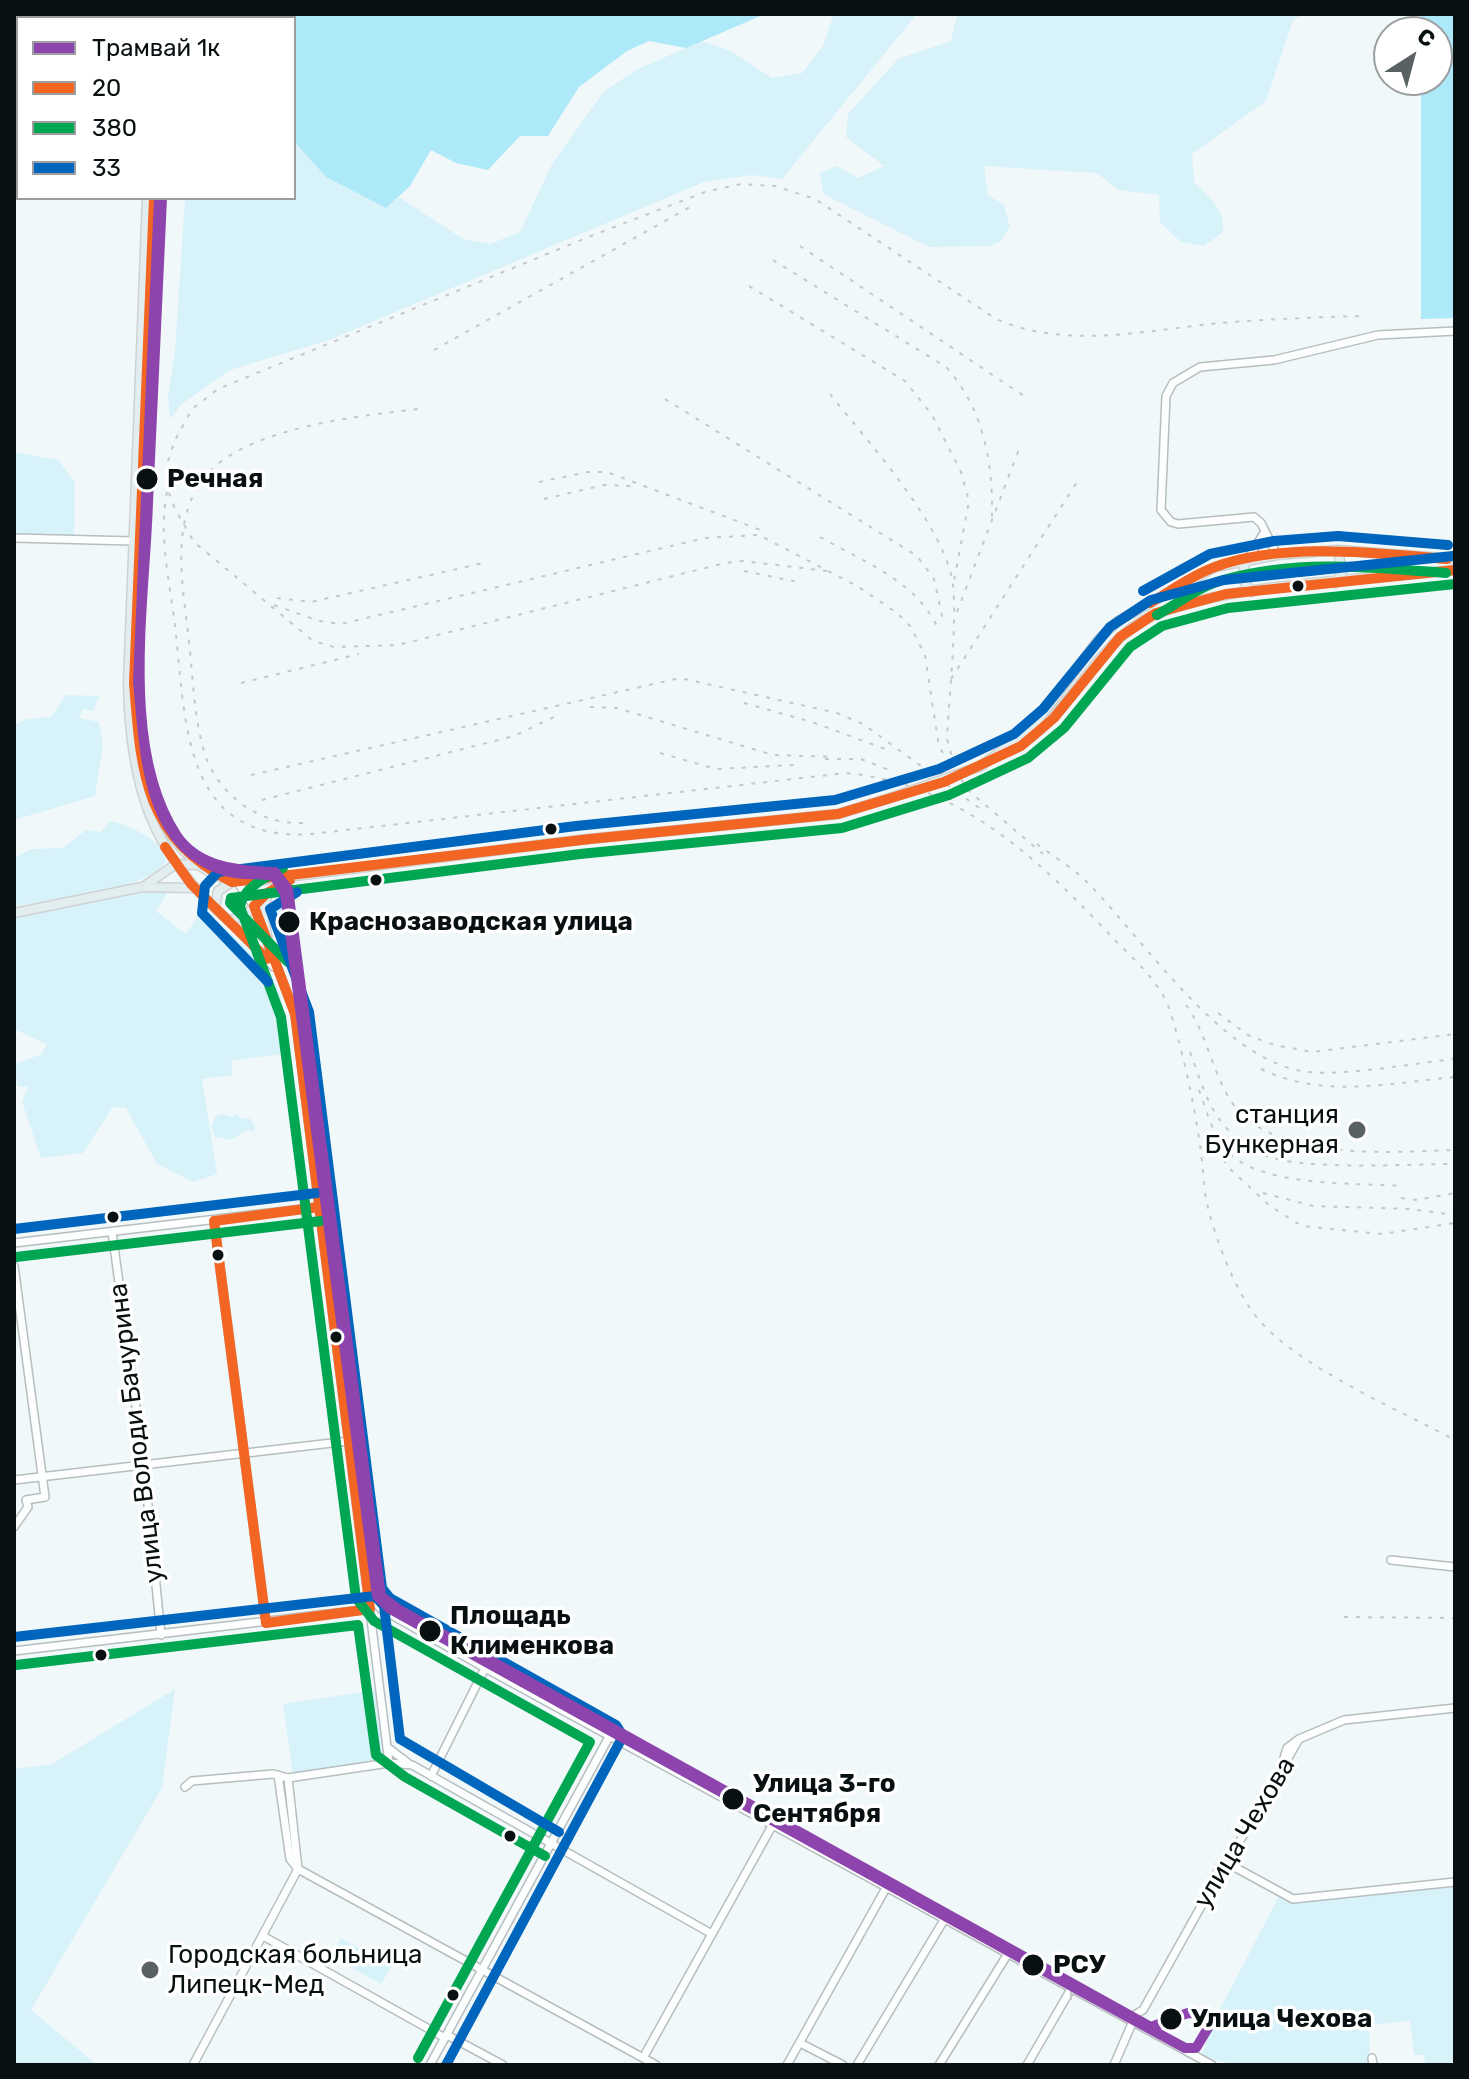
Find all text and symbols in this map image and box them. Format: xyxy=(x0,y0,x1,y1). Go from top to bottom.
legend xyxy=(16,16,296,200)
north arrow xyxy=(1373,16,1453,96)
text: С xyxy=(1412,22,1440,53)
text: Трамвай 1к xyxy=(92,34,220,62)
text: 20 xyxy=(92,74,121,102)
text: 380 xyxy=(92,114,137,142)
text: 33 xyxy=(92,154,121,182)
place label: Речная xyxy=(167,463,263,495)
marker: Речная xyxy=(134,466,160,492)
unlabelled marker xyxy=(1290,578,1306,594)
unlabelled marker xyxy=(543,821,559,837)
unlabelled marker xyxy=(368,872,384,888)
place label: Краснозаводская улица xyxy=(309,906,633,938)
marker: Краснозаводская улица xyxy=(276,909,302,935)
place label: станция Бункерная xyxy=(1205,1099,1339,1160)
marker: станция Бункерная xyxy=(1346,1119,1368,1141)
unlabelled marker xyxy=(105,1209,121,1225)
unlabelled marker xyxy=(210,1247,226,1263)
street label: улица Володи Бачурина xyxy=(103,1281,171,1585)
unlabelled marker xyxy=(328,1329,344,1345)
place label: Площадь Клименкова xyxy=(450,1600,614,1662)
marker: Площадь Клименкова xyxy=(417,1618,443,1644)
unlabelled marker xyxy=(93,1647,109,1663)
street label: улица Чехова xyxy=(1188,1752,1302,1914)
place label: Улица 3-го Сентября xyxy=(753,1768,896,1830)
marker: Улица 3-го Сентября xyxy=(720,1786,746,1812)
unlabelled marker xyxy=(502,1828,518,1844)
place label: Городская больница Липецк-Мед xyxy=(168,1939,422,2000)
place label: РСУ xyxy=(1053,1949,1106,1981)
marker: РСУ xyxy=(1020,1952,1046,1978)
marker: Городская больница Липецк-Мед xyxy=(139,1959,161,1981)
unlabelled marker xyxy=(445,1987,461,2003)
place label: Улица Чехова xyxy=(1191,2003,1372,2035)
marker: Улица Чехова xyxy=(1158,2006,1184,2032)

